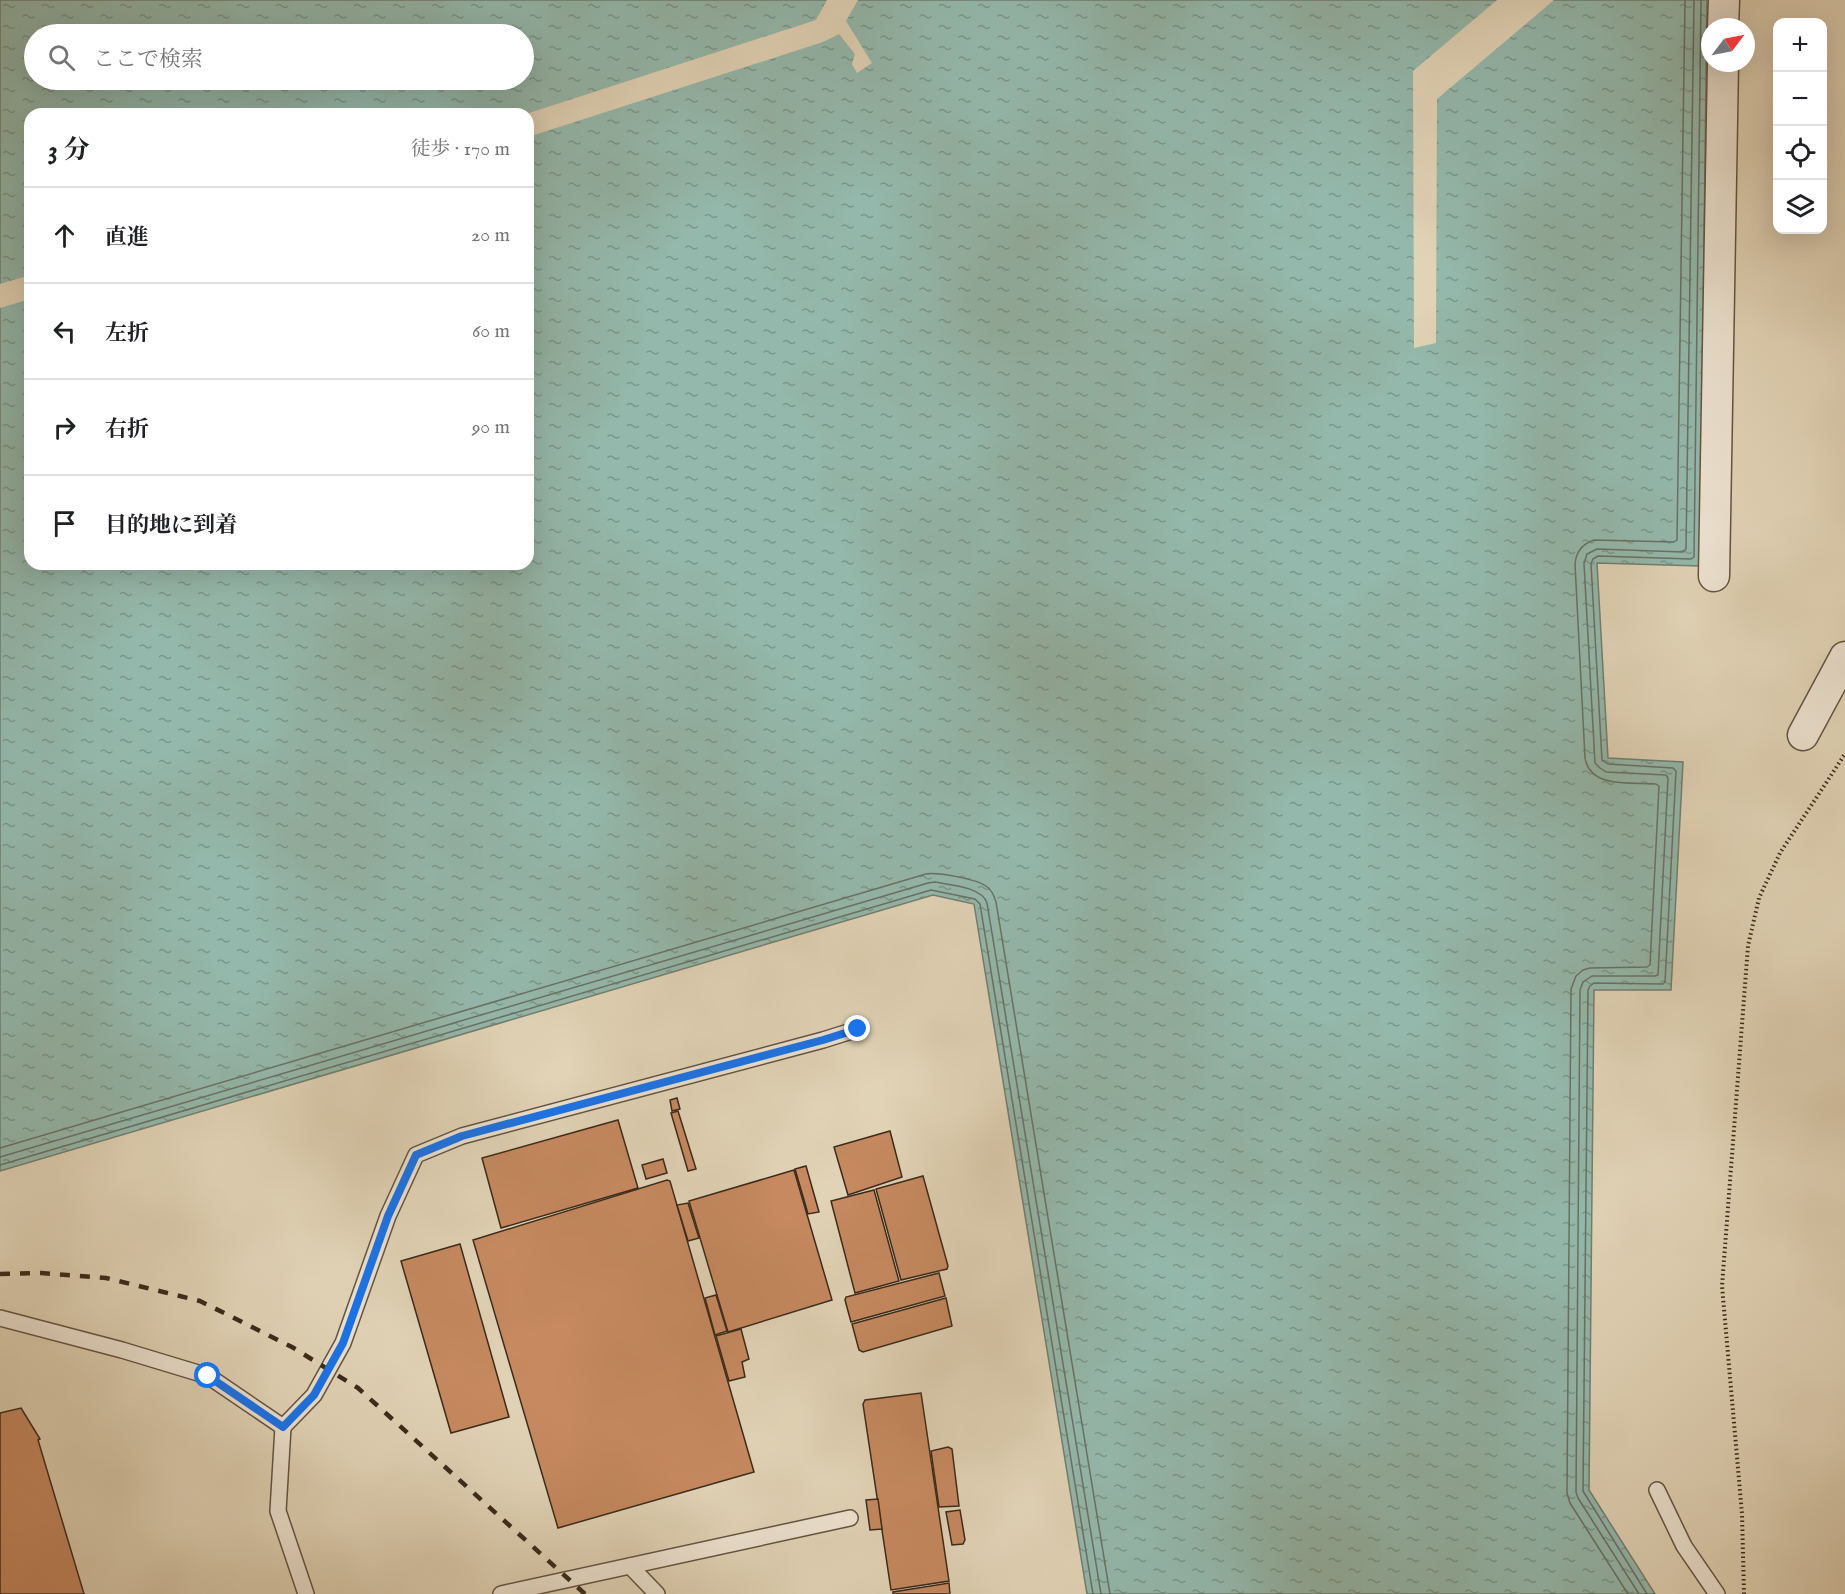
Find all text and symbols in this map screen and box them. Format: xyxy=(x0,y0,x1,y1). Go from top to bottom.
north arrow xyxy=(1701,18,1755,72)
map controls xyxy=(1773,18,1827,234)
button: + xyxy=(1773,18,1827,72)
search box xyxy=(24,24,534,90)
icon: search xyxy=(45,41,78,74)
text: ここで検索 xyxy=(93,46,203,74)
button: − xyxy=(1773,72,1827,126)
button: locate xyxy=(1773,126,1827,180)
text: 3 分 xyxy=(48,134,89,167)
text: 徒歩 · 170 m xyxy=(410,137,510,162)
button: layers xyxy=(1773,180,1827,234)
icon: ahead xyxy=(48,219,81,252)
text: 20 m xyxy=(471,223,510,248)
text: 直進 xyxy=(105,224,149,252)
icon: left xyxy=(48,315,81,348)
text: 60 m xyxy=(472,319,510,344)
text: 左折 xyxy=(105,320,149,348)
icon: right xyxy=(48,411,81,444)
text: 90 m xyxy=(472,415,510,440)
text: 右折 xyxy=(105,416,149,444)
icon: arrive xyxy=(48,507,81,540)
text: 目的地に到着 xyxy=(105,512,237,540)
route end xyxy=(844,1015,870,1041)
route start xyxy=(194,1362,220,1388)

